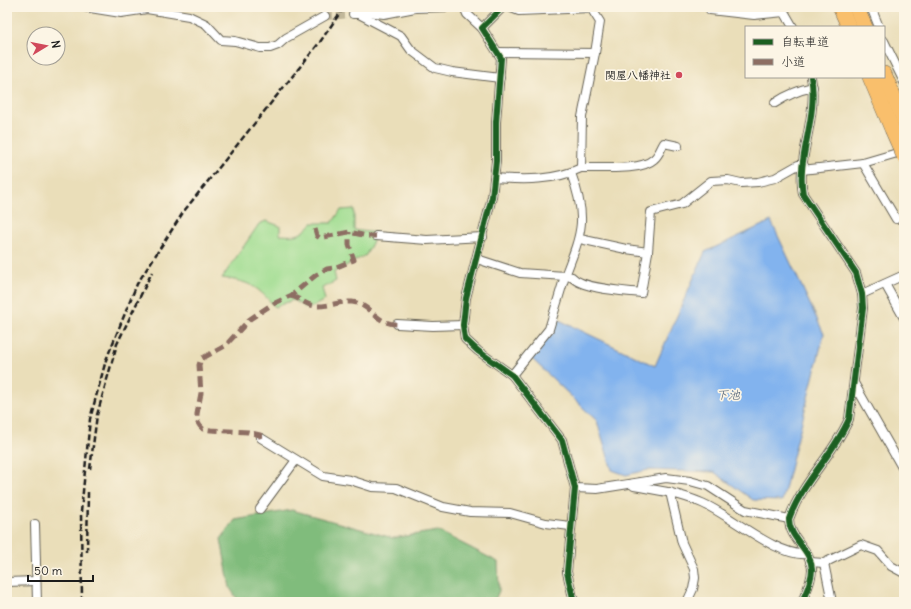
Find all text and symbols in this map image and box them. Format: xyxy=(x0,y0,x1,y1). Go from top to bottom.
north arrow xyxy=(26,26,66,66)
legend xyxy=(745,26,885,78)
text: 自転車道 xyxy=(781,34,829,49)
text: N xyxy=(48,39,63,49)
text: 小道 xyxy=(781,54,805,69)
place label: 関屋八幡神社 xyxy=(605,68,671,82)
marker: 関屋八幡神社 xyxy=(674,70,684,80)
water label: 下池 xyxy=(716,387,741,402)
scale bar xyxy=(28,557,93,583)
text: 50 m xyxy=(34,563,63,578)

